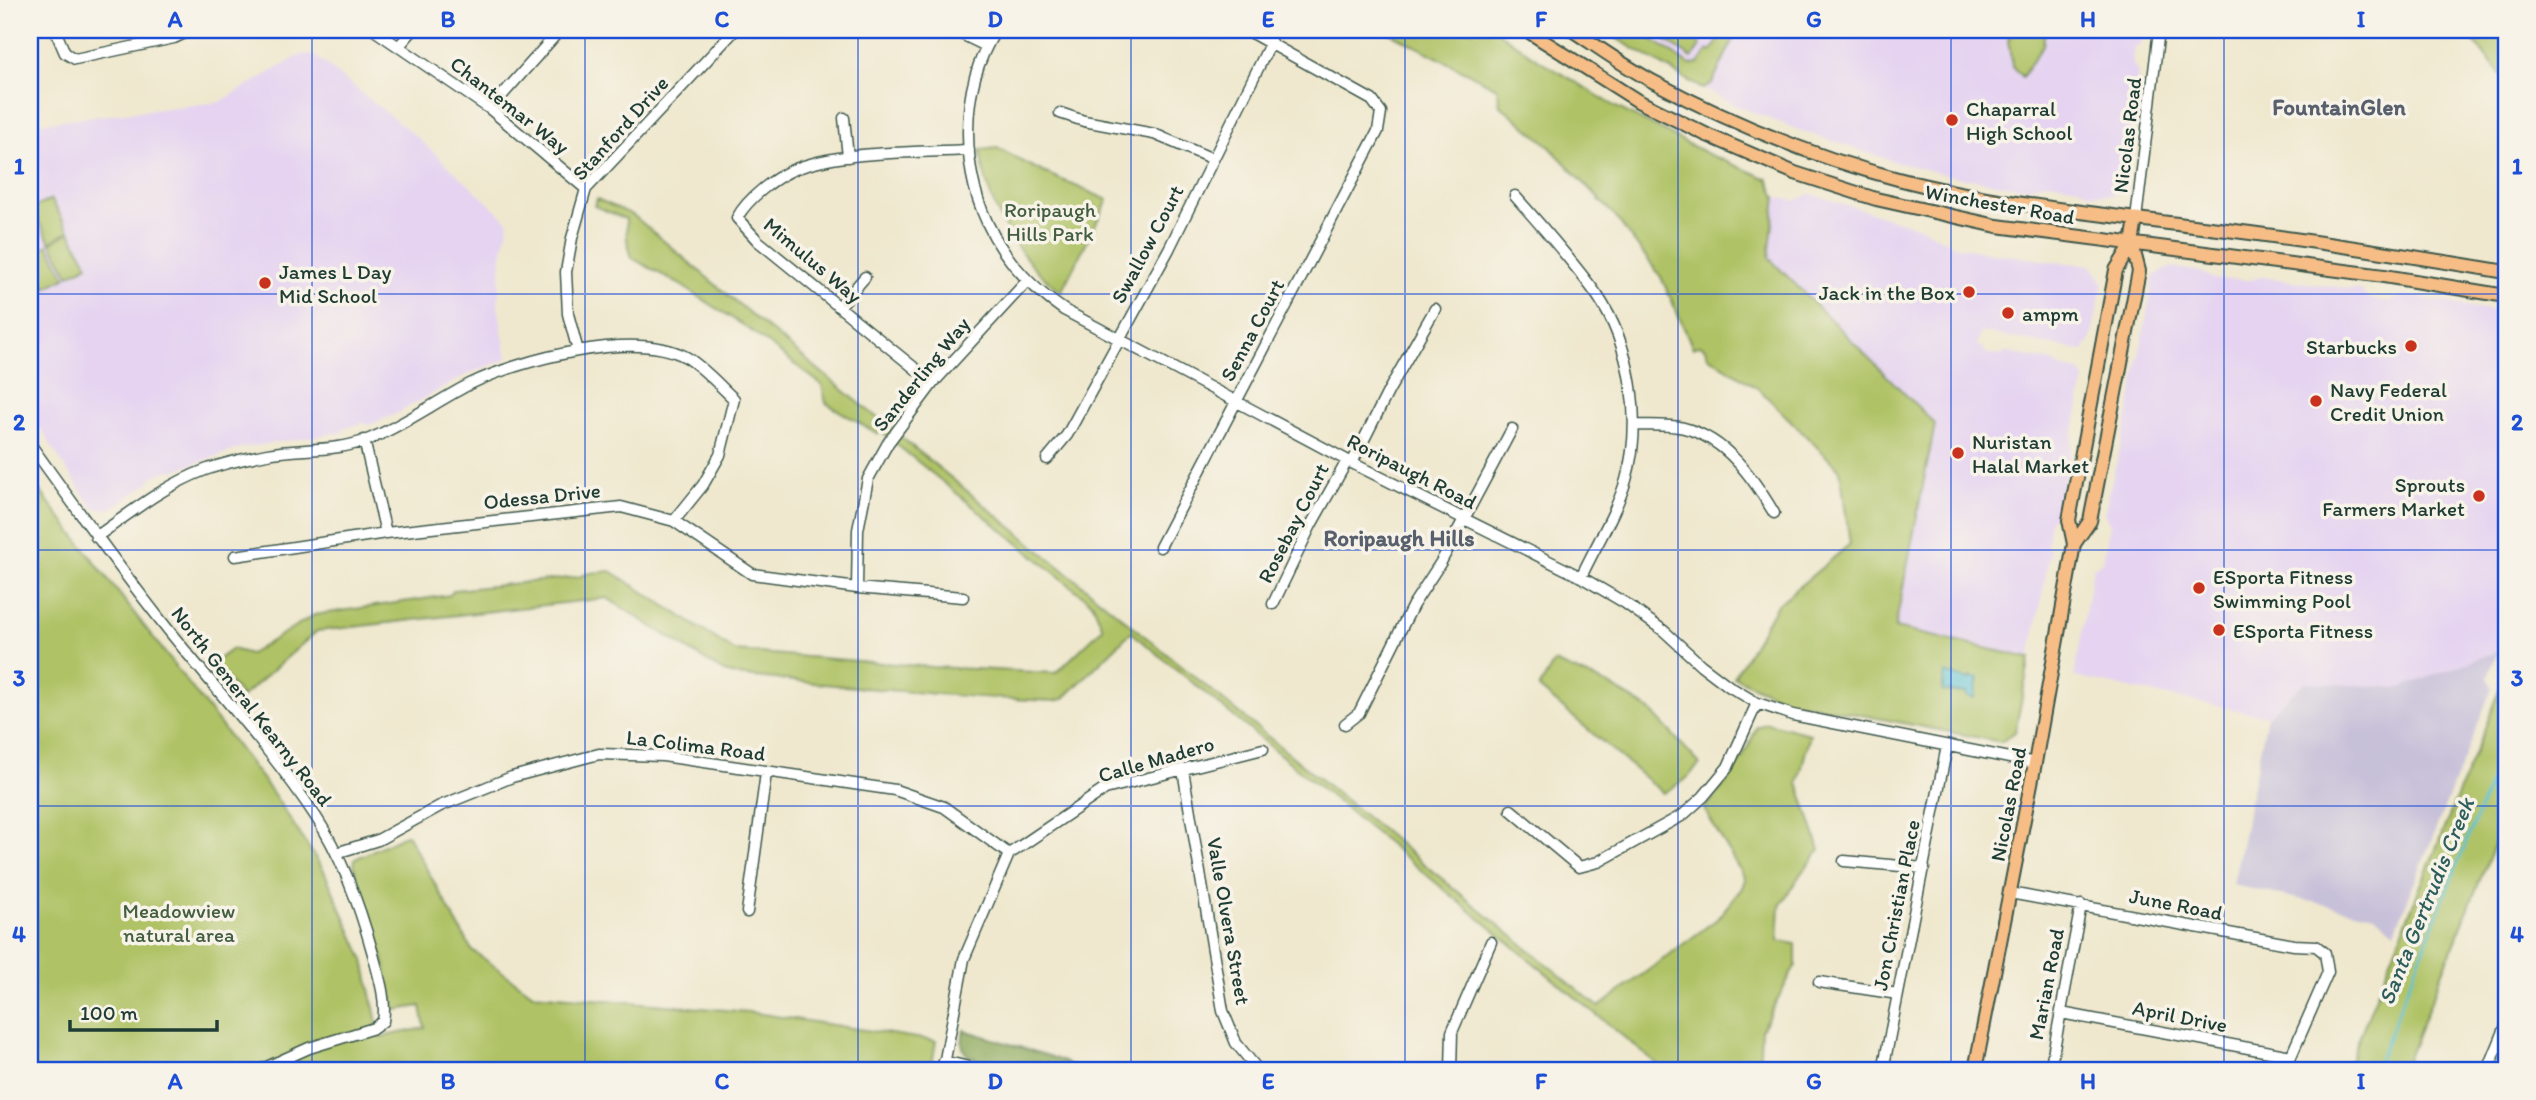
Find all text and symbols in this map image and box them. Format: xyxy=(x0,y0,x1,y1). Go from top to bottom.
text: A xyxy=(167,5,183,33)
text: B xyxy=(441,5,456,33)
text: C xyxy=(715,5,730,33)
text: D xyxy=(987,5,1003,33)
text: E xyxy=(1262,5,1275,33)
text: F xyxy=(1535,5,1548,33)
text: G xyxy=(1806,5,1822,33)
text: H xyxy=(2080,5,2096,33)
text: I xyxy=(2357,5,2366,33)
street label: Chantemar Way xyxy=(446,51,575,159)
street label: Stanford Drive xyxy=(567,71,673,185)
street label: Nicolas Road xyxy=(2108,75,2147,194)
district label: FountainGlen xyxy=(2272,93,2406,121)
place label: Chaparral High School xyxy=(1966,96,2073,145)
marker: Chaparral High School xyxy=(1944,112,1960,128)
text: 1 xyxy=(14,152,25,180)
text: 1 xyxy=(2512,152,2523,180)
street label: Winchester Road xyxy=(1923,179,2077,230)
street label: Swallow Court xyxy=(1105,181,1189,307)
park label: Roripaugh Hills Park xyxy=(1004,197,1097,246)
street label: Mimulus Way xyxy=(759,212,867,308)
place label: James L Day Mid School xyxy=(279,259,392,308)
marker: James L Day Mid School xyxy=(257,275,273,291)
street label: Senna Court xyxy=(1215,275,1289,385)
place label: Jack in the Box xyxy=(1819,280,1956,305)
marker: Jack in the Box xyxy=(1961,284,1977,300)
place label: ampm xyxy=(2022,301,2079,326)
marker: ampm xyxy=(2000,305,2016,321)
street label: Sanderling Way xyxy=(867,312,975,436)
place label: Starbucks xyxy=(2306,334,2397,359)
marker: Starbucks xyxy=(2403,338,2419,354)
place label: Navy Federal Credit Union xyxy=(2330,377,2447,426)
marker: Navy Federal Credit Union xyxy=(2308,393,2324,409)
text: 2 xyxy=(13,408,26,436)
text: 2 xyxy=(2511,408,2524,436)
street label: Roripaugh Road xyxy=(1343,428,1481,514)
place label: Nuristan Halal Market xyxy=(1972,429,2089,478)
marker: Nuristan Halal Market xyxy=(1950,445,1966,461)
street label: Rosebay Court xyxy=(1252,459,1334,587)
place label: Sprouts Farmers Market xyxy=(2322,472,2465,521)
street label: Odessa Drive xyxy=(482,477,602,515)
marker: Sprouts Farmers Market xyxy=(2471,488,2487,504)
district label: Roripaugh Hills xyxy=(1324,524,1474,552)
place label: ESporta Fitness Swimming Pool xyxy=(2213,564,2353,613)
marker: ESporta Fitness Swimming Pool xyxy=(2191,580,2207,596)
street label: North General Kearny Road xyxy=(166,601,338,811)
place label: ESporta Fitness xyxy=(2233,618,2373,643)
marker: ESporta Fitness xyxy=(2211,622,2227,638)
text: 3 xyxy=(13,664,26,692)
text: 3 xyxy=(2511,664,2524,692)
street label: La Colima Road xyxy=(625,724,768,766)
street label: Calle Madero xyxy=(1095,731,1217,787)
street label: Nicolas Road xyxy=(1985,744,2031,863)
water label: Santa Gertrudis Creek xyxy=(2372,793,2481,1008)
street label: Jon Christian Place xyxy=(1867,818,1925,992)
street label: Valle Olvera Street xyxy=(1202,835,1256,1007)
street label: June Road xyxy=(2127,883,2225,925)
park label: Meadowview natural area xyxy=(123,898,235,947)
text: 4 xyxy=(12,920,26,948)
text: 4 xyxy=(2510,920,2524,948)
street label: Marian Road xyxy=(2023,926,2069,1042)
scale bar xyxy=(70,988,217,1032)
street label: April Drive xyxy=(2131,995,2229,1037)
text: 100 m xyxy=(80,1000,138,1025)
text: A xyxy=(167,1067,183,1095)
text: B xyxy=(441,1067,456,1095)
text: C xyxy=(715,1067,730,1095)
text: D xyxy=(987,1067,1003,1095)
text: E xyxy=(1262,1067,1275,1095)
text: F xyxy=(1535,1067,1548,1095)
text: G xyxy=(1806,1067,1822,1095)
text: H xyxy=(2080,1067,2096,1095)
text: I xyxy=(2357,1067,2366,1095)

